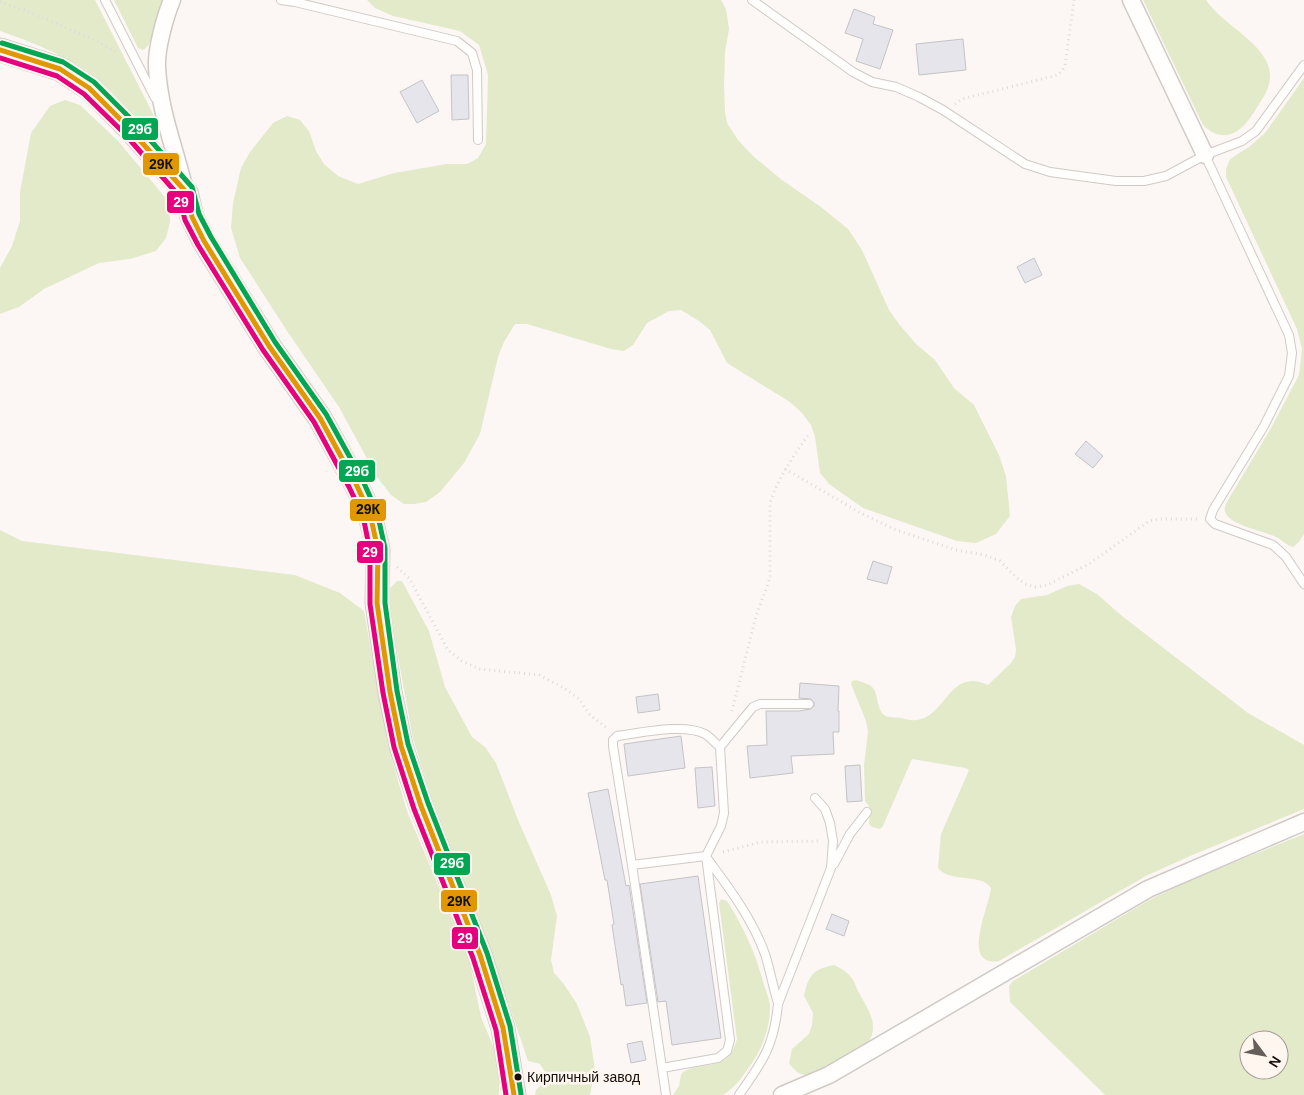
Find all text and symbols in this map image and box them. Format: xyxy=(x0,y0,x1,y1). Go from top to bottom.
line badge: 29б xyxy=(121,117,159,141)
text: 29б xyxy=(128,121,152,137)
line badge: 29К xyxy=(142,152,180,176)
text: 29К xyxy=(149,156,174,172)
line badge: 29 xyxy=(166,190,195,214)
text: 29 xyxy=(173,194,189,210)
line badge: 29б xyxy=(338,459,376,483)
text: 29б xyxy=(345,463,369,479)
line badge: 29К xyxy=(349,498,387,522)
text: 29К xyxy=(356,501,381,517)
line badge: 29 xyxy=(356,540,384,564)
text: 29 xyxy=(362,544,378,560)
line badge: 29б xyxy=(433,852,471,876)
text: 29б xyxy=(440,855,464,871)
line badge: 29К xyxy=(440,889,478,913)
text: 29К xyxy=(447,893,472,909)
line badge: 29 xyxy=(451,926,479,950)
text: 29 xyxy=(457,930,473,946)
north arrow xyxy=(1239,1030,1289,1080)
text: N xyxy=(1266,1053,1284,1070)
place label: Кирпичный завод xyxy=(527,1069,640,1085)
marker: Кирпичный завод xyxy=(513,1072,523,1082)

